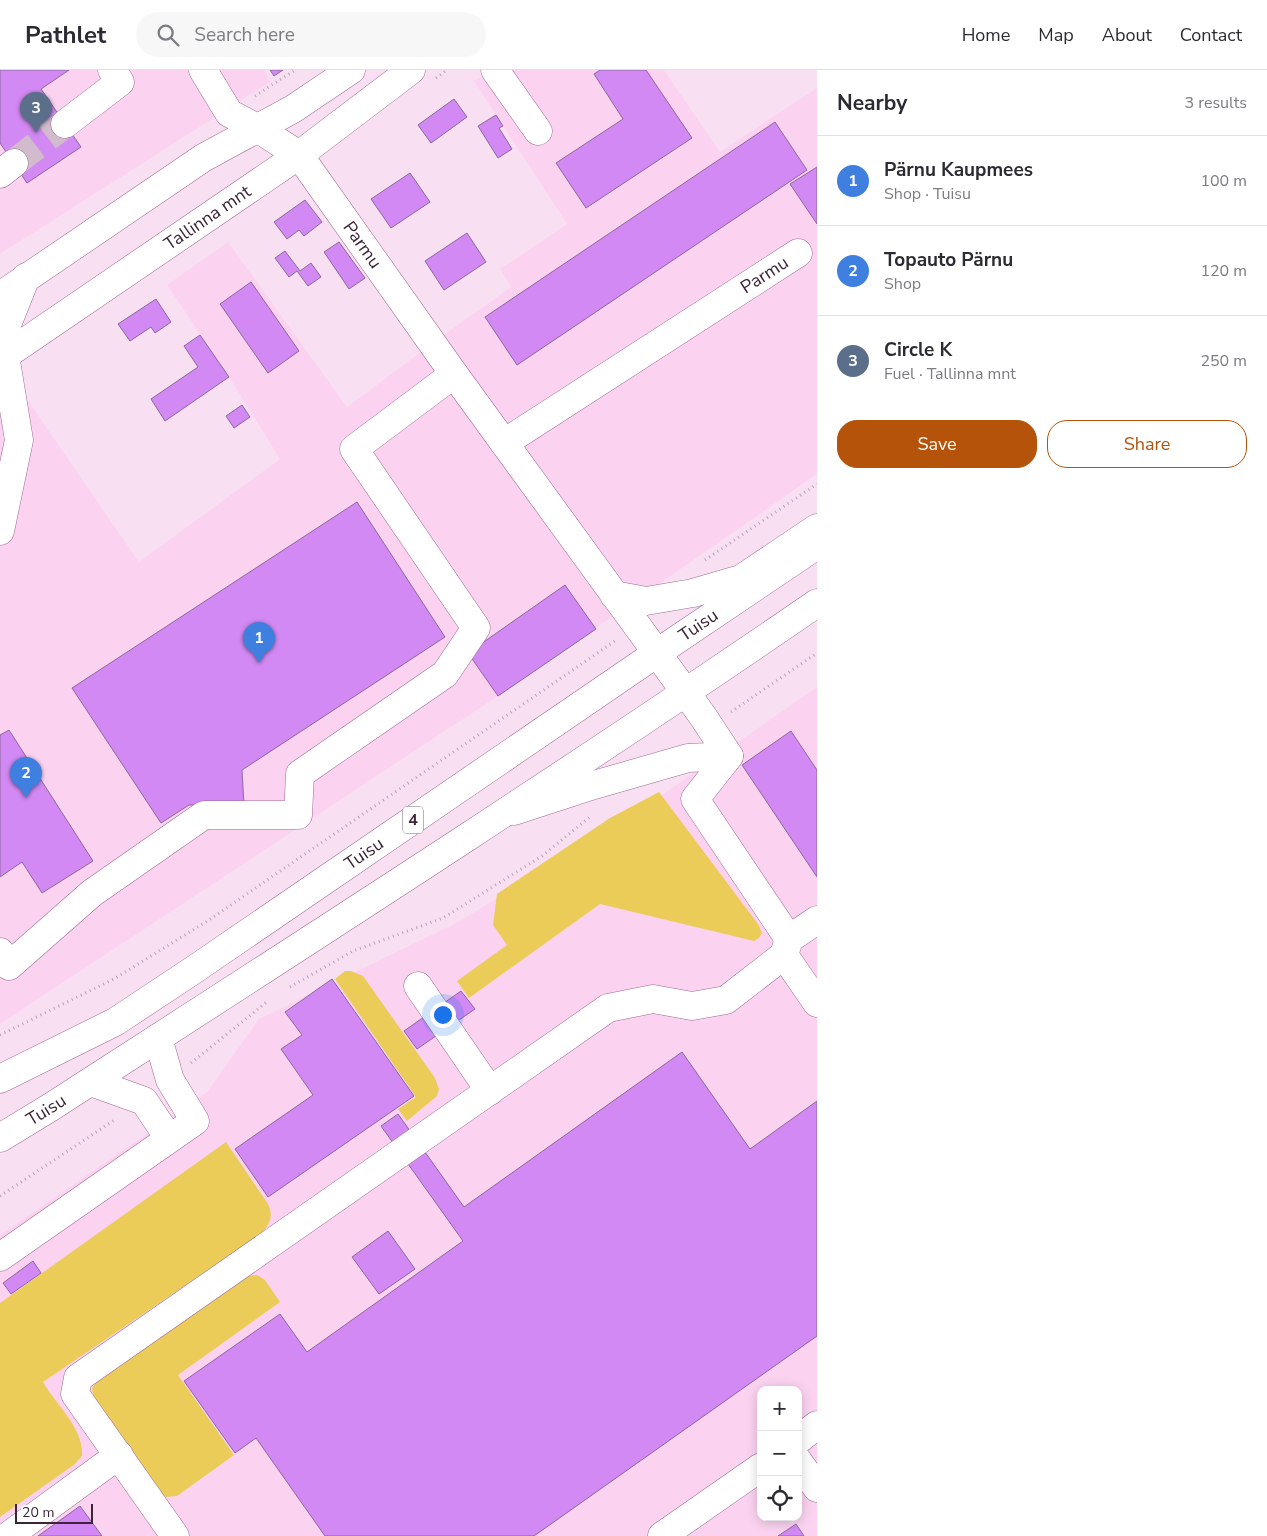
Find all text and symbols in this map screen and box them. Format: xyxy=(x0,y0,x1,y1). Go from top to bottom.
search box xyxy=(136,12,486,57)
text: Pathlet xyxy=(25,19,106,51)
icon: search xyxy=(154,21,182,49)
text: Search here xyxy=(194,22,295,48)
text: Home xyxy=(962,23,1010,47)
text: Map xyxy=(1038,23,1074,47)
text: About xyxy=(1102,23,1152,47)
text: Contact xyxy=(1180,23,1242,47)
text: Nearby xyxy=(837,89,907,117)
pin: 3 xyxy=(20,92,52,133)
text: 3 results xyxy=(1185,92,1247,114)
text: Pärnu Kaupmees xyxy=(884,157,1033,183)
text: 1 xyxy=(848,170,858,192)
text: 100 m xyxy=(1200,170,1247,192)
street label: Tallinna mnt xyxy=(159,179,256,256)
text: Shop · Tuisu xyxy=(884,183,971,205)
street label: Parmu xyxy=(338,216,388,273)
text: Topauto Pärnu xyxy=(884,247,1013,273)
street label: Parmu xyxy=(736,250,793,299)
text: 2 xyxy=(848,260,858,282)
text: 120 m xyxy=(1200,260,1247,282)
text: Shop xyxy=(884,273,921,295)
text: Circle K xyxy=(884,337,952,363)
text: 3 xyxy=(848,350,858,372)
text: 250 m xyxy=(1200,350,1247,372)
text: Fuel · Tallinna mnt xyxy=(884,363,1016,385)
button: Save xyxy=(837,420,1037,468)
button: Share xyxy=(1047,420,1247,468)
street label: Tuisu xyxy=(674,603,723,647)
pin: 1 xyxy=(243,622,275,663)
pin: 2 xyxy=(10,757,42,798)
road number: 4 xyxy=(403,806,423,834)
street label: Tuisu xyxy=(340,832,388,875)
your location xyxy=(430,1002,456,1028)
street label: Tuisu xyxy=(22,1088,71,1131)
map controls xyxy=(757,1386,802,1521)
button: + xyxy=(757,1386,802,1431)
button: − xyxy=(757,1431,802,1476)
button: locate xyxy=(757,1476,802,1521)
scale bar xyxy=(15,1501,92,1524)
text: 20 m xyxy=(22,1503,54,1522)

